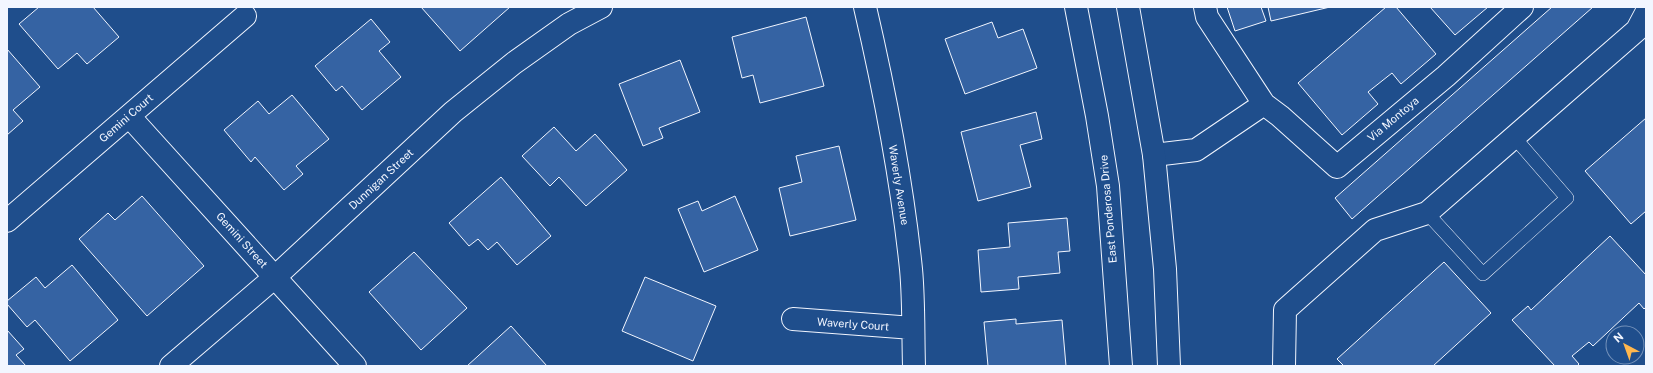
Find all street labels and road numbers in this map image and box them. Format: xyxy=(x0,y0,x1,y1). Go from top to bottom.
street label: Gemini Court xyxy=(97,91,155,145)
street label: Via Montoya xyxy=(1365,94,1421,144)
street label: Waverly Avenue xyxy=(887,144,911,226)
street label: Dunnigan Street xyxy=(346,146,416,212)
street label: East Ponderosa Drive xyxy=(1097,154,1119,264)
street label: Gemini Street xyxy=(214,210,270,270)
street label: Waverly Court xyxy=(817,315,889,333)

